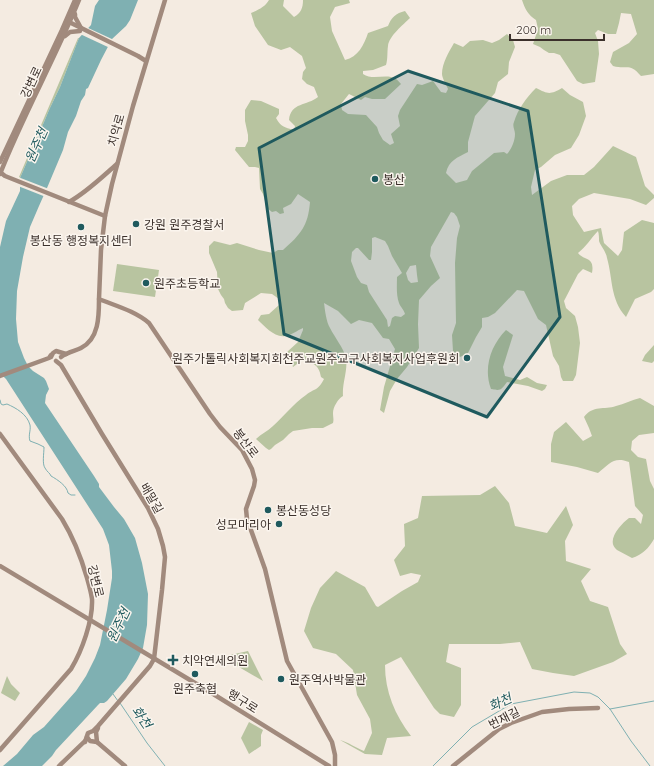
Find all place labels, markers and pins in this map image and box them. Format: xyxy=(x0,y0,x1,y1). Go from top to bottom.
place label: 봉산 xyxy=(383,172,405,187)
marker: 봉산 xyxy=(370,174,380,184)
place label: 강원 원주경찰서 xyxy=(144,217,225,232)
marker: 강원 원주경찰서 xyxy=(131,219,141,229)
marker: 봉산동 행정복지센터 xyxy=(76,222,86,232)
place label: 봉산동 행정복지센터 xyxy=(30,233,132,248)
place label: 원주초등학교 xyxy=(154,276,220,291)
marker: 원주초등학교 xyxy=(141,278,151,288)
place label: 원주가톨릭사회복지회천주교원주교구사회복지사업후원회 xyxy=(172,351,459,366)
marker: 원주가톨릭사회복지회천주교원주교구사회복지사업후원회 xyxy=(462,353,472,363)
place label: 봉산동성당 xyxy=(276,503,331,518)
marker: 봉산동성당 xyxy=(263,505,273,515)
place label: 성모마리아 xyxy=(216,517,271,532)
marker: 성모마리아 xyxy=(274,519,284,529)
place label: 치악연세의원 xyxy=(182,653,248,668)
marker: 치악연세의원 xyxy=(167,654,179,666)
marker: 원주축협 xyxy=(190,669,200,679)
place label: 원주역사박물관 xyxy=(289,672,366,687)
marker: 원주역사박물관 xyxy=(276,674,286,684)
place label: 원주축협 xyxy=(173,681,217,696)

